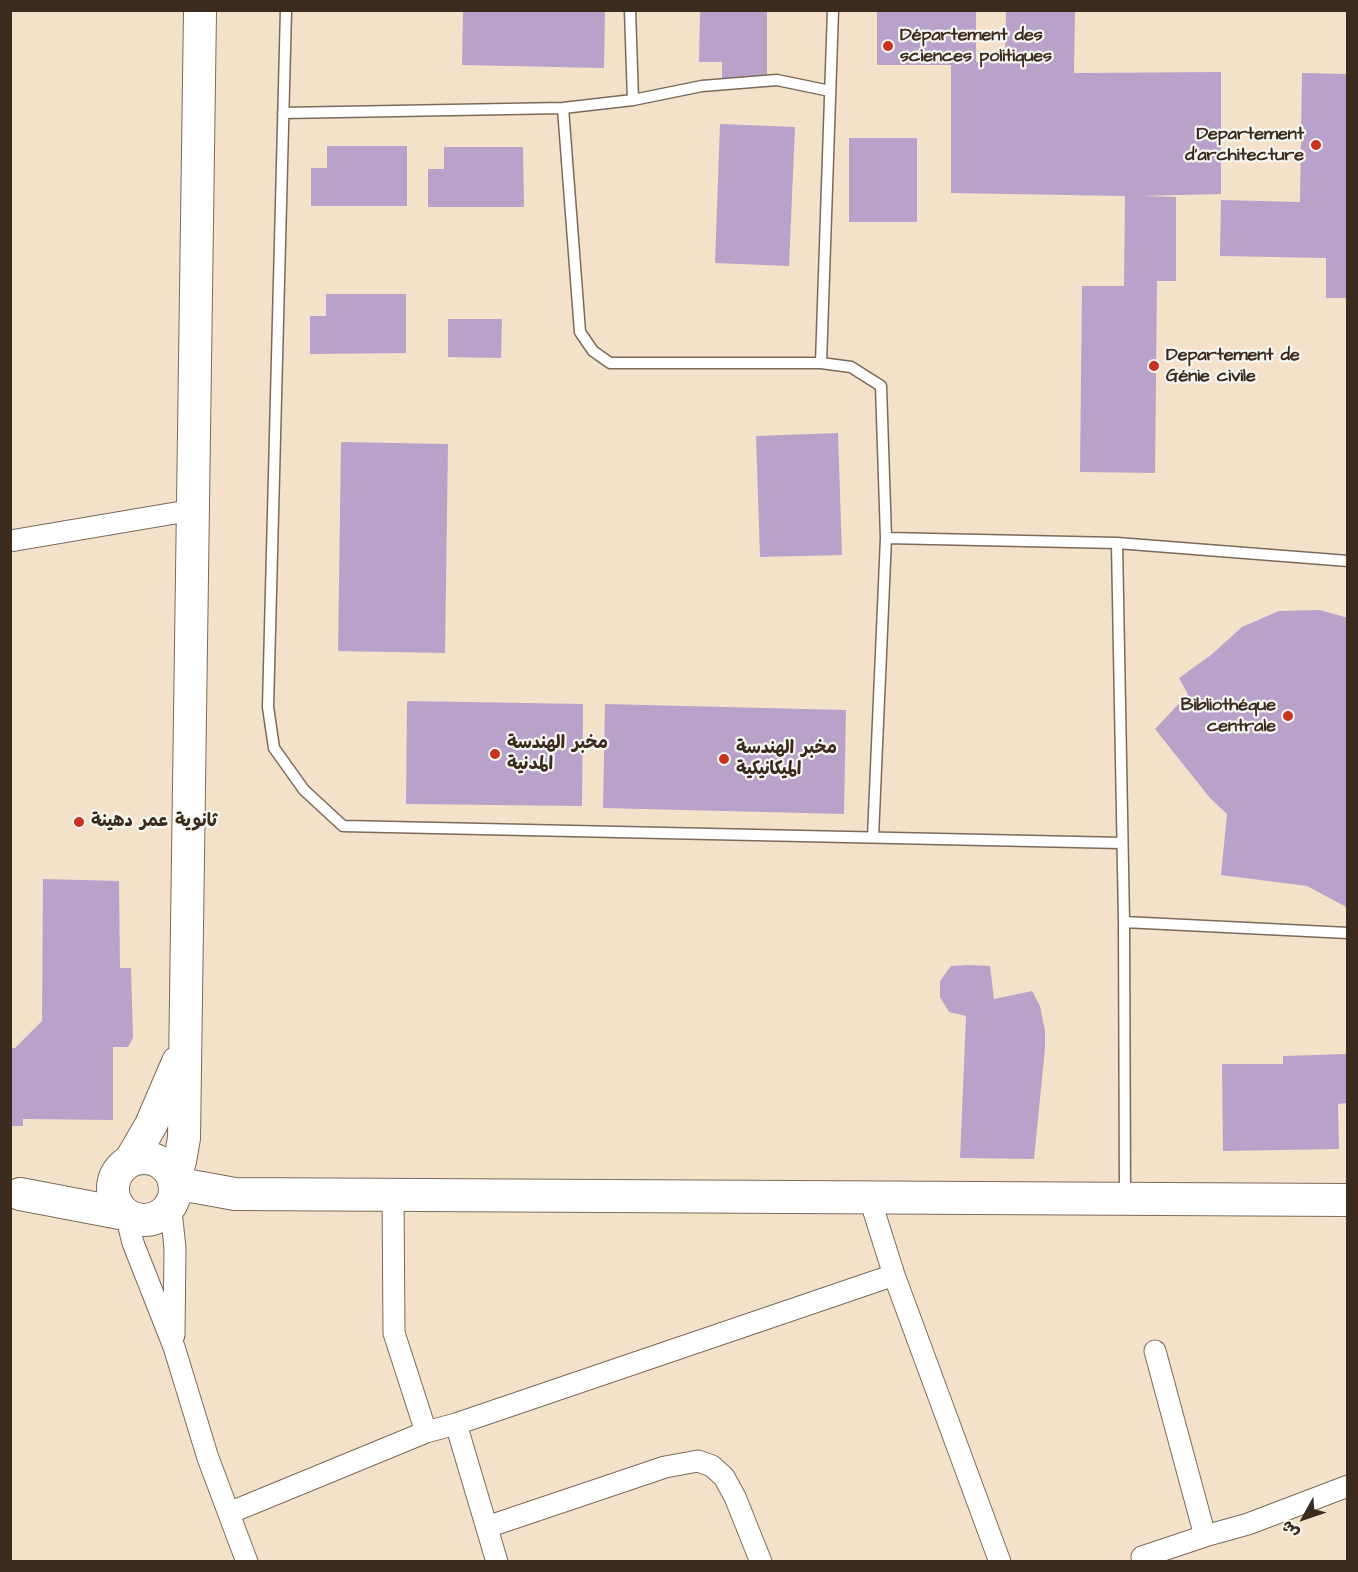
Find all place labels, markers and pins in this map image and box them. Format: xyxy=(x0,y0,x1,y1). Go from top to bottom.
place label: Département des sciences politiques xyxy=(900,25,1052,68)
marker: Département des sciences politiques xyxy=(881,39,895,53)
place label: Departement d'architecture xyxy=(1185,124,1304,166)
marker: Departement d'architecture xyxy=(1309,138,1323,152)
place label: Departement de Génie civile xyxy=(1166,345,1300,388)
marker: Departement de Génie civile xyxy=(1147,359,1161,373)
place label: Bibliothéque centrale xyxy=(1181,695,1276,738)
marker: Bibliothéque centrale xyxy=(1281,709,1295,723)
place label: مخبر الهندسة المدنية xyxy=(507,733,608,776)
place label: مخبر الهندسة الميكانيكية xyxy=(736,738,837,780)
marker: مخبر الهندسة المدنية xyxy=(488,747,502,761)
marker: مخبر الهندسة الميكانيكية xyxy=(717,752,731,766)
place label: ثانوية عمر دهينة xyxy=(91,811,217,833)
marker: ثانوية عمر دهينة xyxy=(72,815,86,829)

